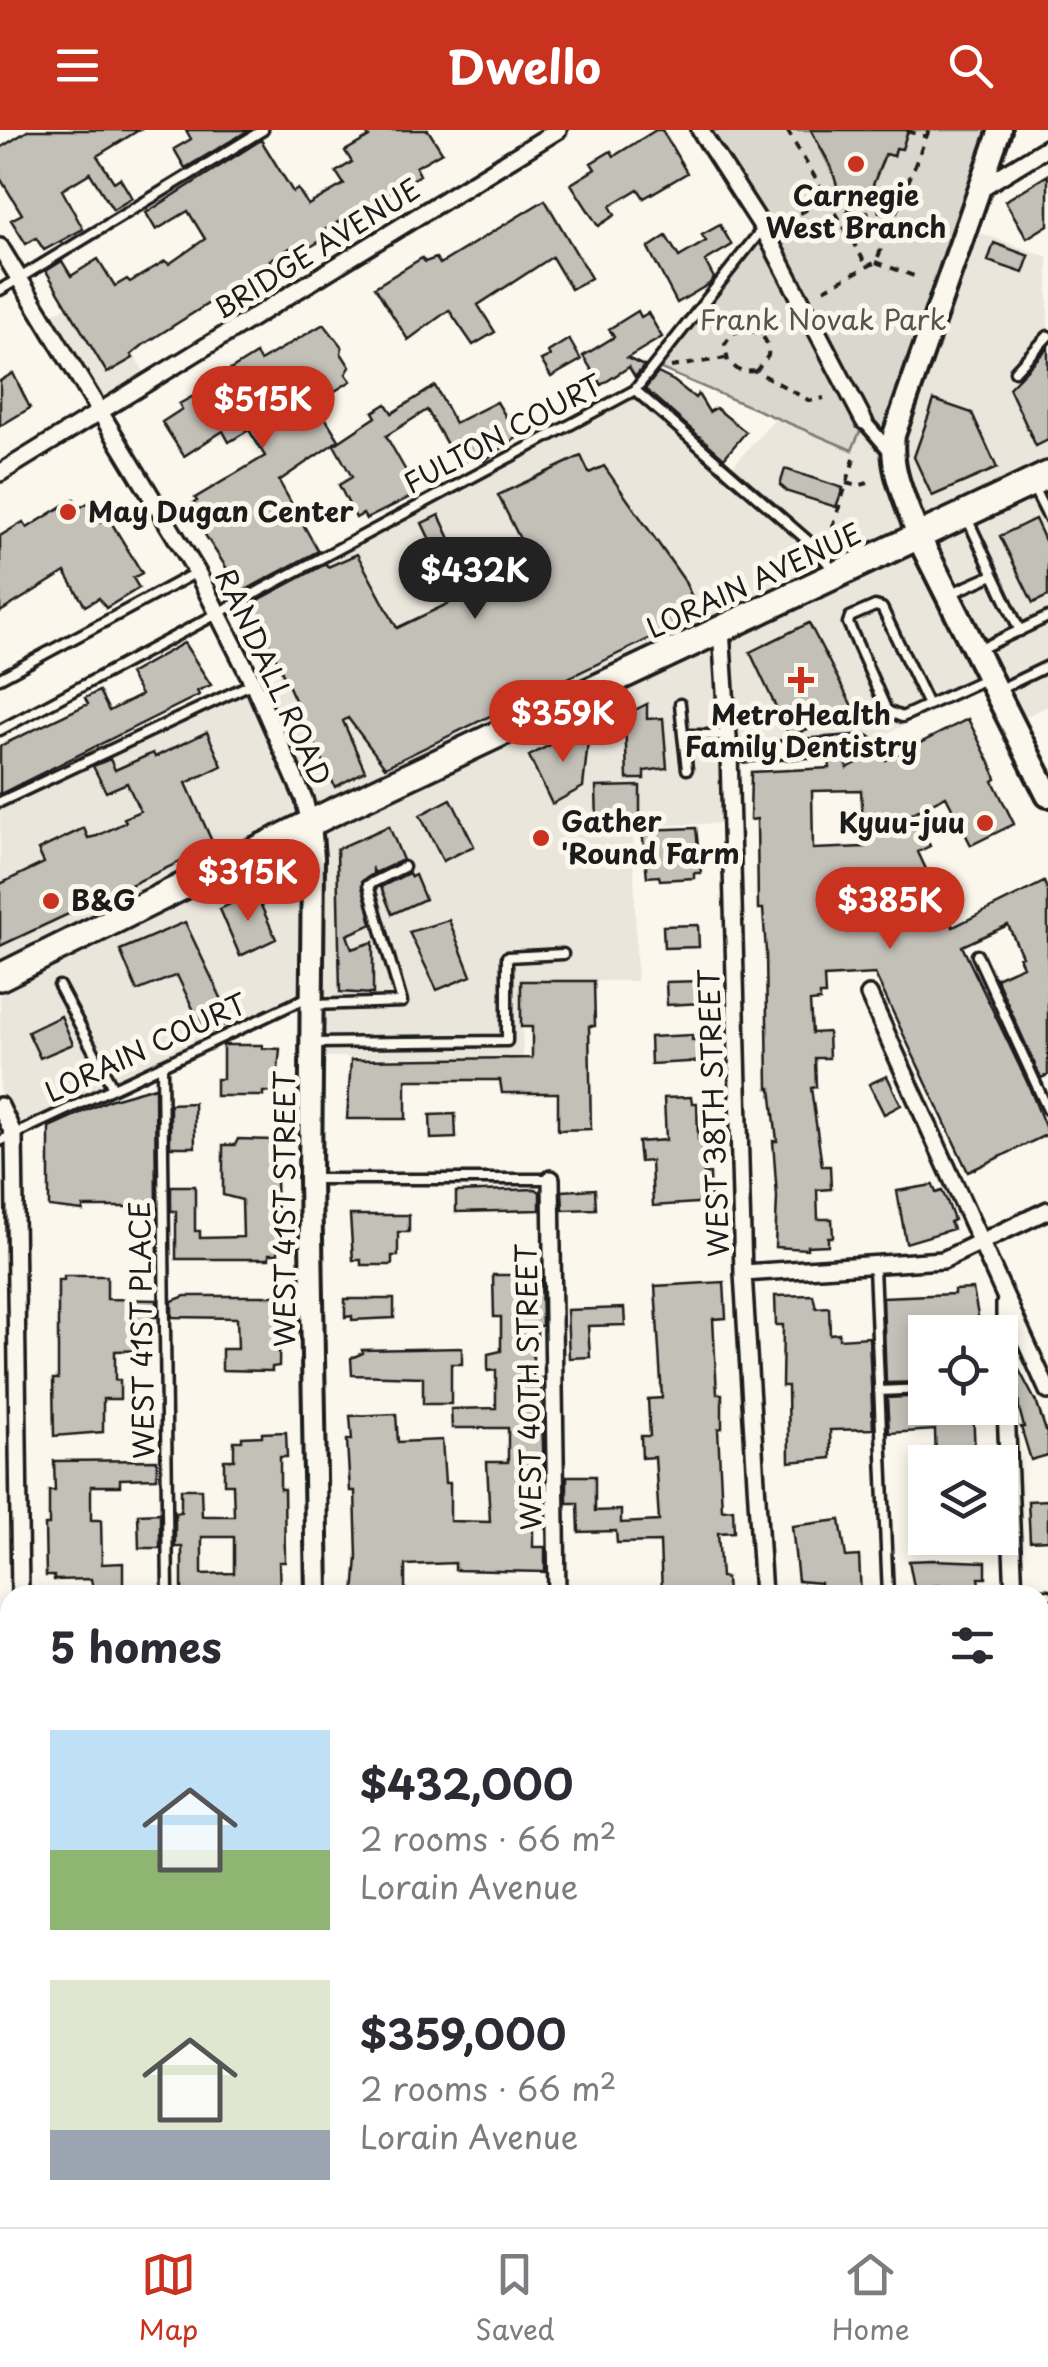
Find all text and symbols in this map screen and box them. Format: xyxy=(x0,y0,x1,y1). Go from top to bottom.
text: Dwello xyxy=(447,31,601,99)
icon: menu xyxy=(50,38,105,93)
icon: search xyxy=(943,38,998,93)
marker: Carnegie West Branch xyxy=(845,153,867,175)
street label: BRIDGE AVENUE xyxy=(204,167,428,329)
place label: Carnegie West Branch xyxy=(766,173,946,248)
park label: Frank Novak Park xyxy=(700,297,947,340)
street label: FULTON COURT xyxy=(395,362,609,503)
pin: $515K xyxy=(193,366,333,451)
text: $515K xyxy=(214,374,312,422)
place label: May Dugan Center xyxy=(88,489,354,532)
marker: May Dugan Center xyxy=(57,501,79,523)
street label: LORAIN AVENUE xyxy=(639,511,868,648)
pin: $432K xyxy=(405,537,545,622)
text: $432K xyxy=(421,545,529,593)
street label: RANDALL ROAD xyxy=(205,561,343,792)
marker: MetroHealth Family Dentistry xyxy=(788,667,814,693)
pin: $359K xyxy=(493,680,633,765)
text: $359K xyxy=(511,688,615,736)
place label: MetroHealth Family Dentistry xyxy=(685,692,917,767)
place label: Gather 'Round Farm xyxy=(561,799,740,874)
place label: Kyuu-juu xyxy=(839,800,965,843)
marker: Kyuu-juu xyxy=(974,812,996,834)
marker: Gather 'Round Farm xyxy=(530,827,552,849)
pin: $315K xyxy=(178,839,318,924)
text: $315K xyxy=(198,847,298,895)
pin: $385K xyxy=(820,867,960,952)
text: $385K xyxy=(838,875,943,923)
place label: B&G xyxy=(71,878,136,921)
marker: B&G xyxy=(40,890,62,912)
street label: WEST 38TH STREET xyxy=(686,967,739,1258)
street label: LORAIN COURT xyxy=(37,981,254,1112)
street label: WEST 41ST STREET xyxy=(262,1070,305,1347)
street label: WEST 41ST PLACE xyxy=(117,1201,164,1459)
street label: WEST 40TH STREET xyxy=(503,1242,551,1531)
map controls xyxy=(908,1315,1018,1555)
button: locate xyxy=(908,1315,1018,1425)
button: layers xyxy=(908,1445,1018,1555)
text: 5 homes xyxy=(50,1614,222,1677)
icon: filters xyxy=(945,1618,1000,1673)
text: $432,000 xyxy=(360,1751,573,1814)
icon: home xyxy=(130,1770,250,1890)
text: 2 rooms · 66 m² xyxy=(360,1814,617,1862)
text: Lorain Avenue xyxy=(360,1862,578,1910)
text: $359,000 xyxy=(360,2001,566,2064)
icon: home xyxy=(130,2020,250,2140)
text: 2 rooms · 66 m² xyxy=(360,2064,617,2112)
text: Lorain Avenue xyxy=(360,2112,578,2160)
tab: Map xyxy=(138,2247,198,2350)
tab: Saved xyxy=(475,2247,555,2350)
tab: Home xyxy=(832,2247,910,2350)

